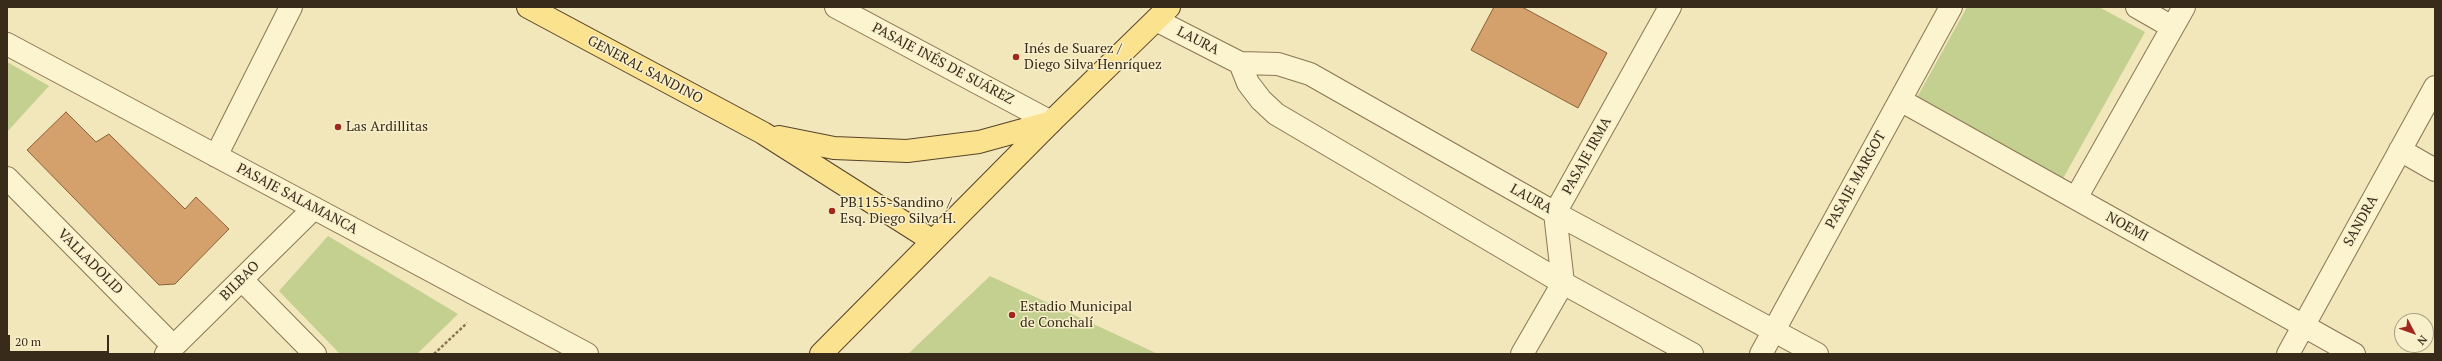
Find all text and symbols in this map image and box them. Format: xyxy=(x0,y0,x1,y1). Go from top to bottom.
street label: PASAJE INÉS DE SUÁREZ xyxy=(869,19,1017,109)
street label: LAURA xyxy=(1174,23,1222,59)
street label: GENERAL SANDINO xyxy=(584,32,706,108)
place label: Inés de Suarez / Diego Silva Henríquez xyxy=(1024,41,1162,74)
marker: Inés de Suarez / Diego Silva Henríquez xyxy=(1011,52,1021,62)
street label: PASAJE IRMA xyxy=(1559,114,1615,198)
place label: Las Ardillitas xyxy=(346,119,428,135)
marker: Las Ardillitas xyxy=(333,122,343,132)
street label: PASAJE MARGOT xyxy=(1822,128,1890,232)
street label: PASAJE SALAMANCA xyxy=(234,160,360,238)
street label: LAURA xyxy=(1507,181,1555,217)
street label: SANDRA xyxy=(2340,193,2382,249)
place label: PB1155-Sandino / Esq. Diego Silva H. xyxy=(840,195,956,228)
marker: PB1155-Sandino / Esq. Diego Silva H. xyxy=(827,206,837,216)
street label: NOEMI xyxy=(2103,209,2151,245)
street label: VALLADOLID xyxy=(54,226,126,298)
street label: BILBAO xyxy=(217,258,263,304)
place label: Estadio Municipal de Conchalí xyxy=(1020,299,1132,332)
marker: Estadio Municipal de Conchalí xyxy=(1007,310,1017,320)
north arrow xyxy=(2394,313,2434,353)
scale bar xyxy=(10,327,111,353)
text: N xyxy=(2414,332,2430,348)
text: 20 m xyxy=(15,334,41,349)

